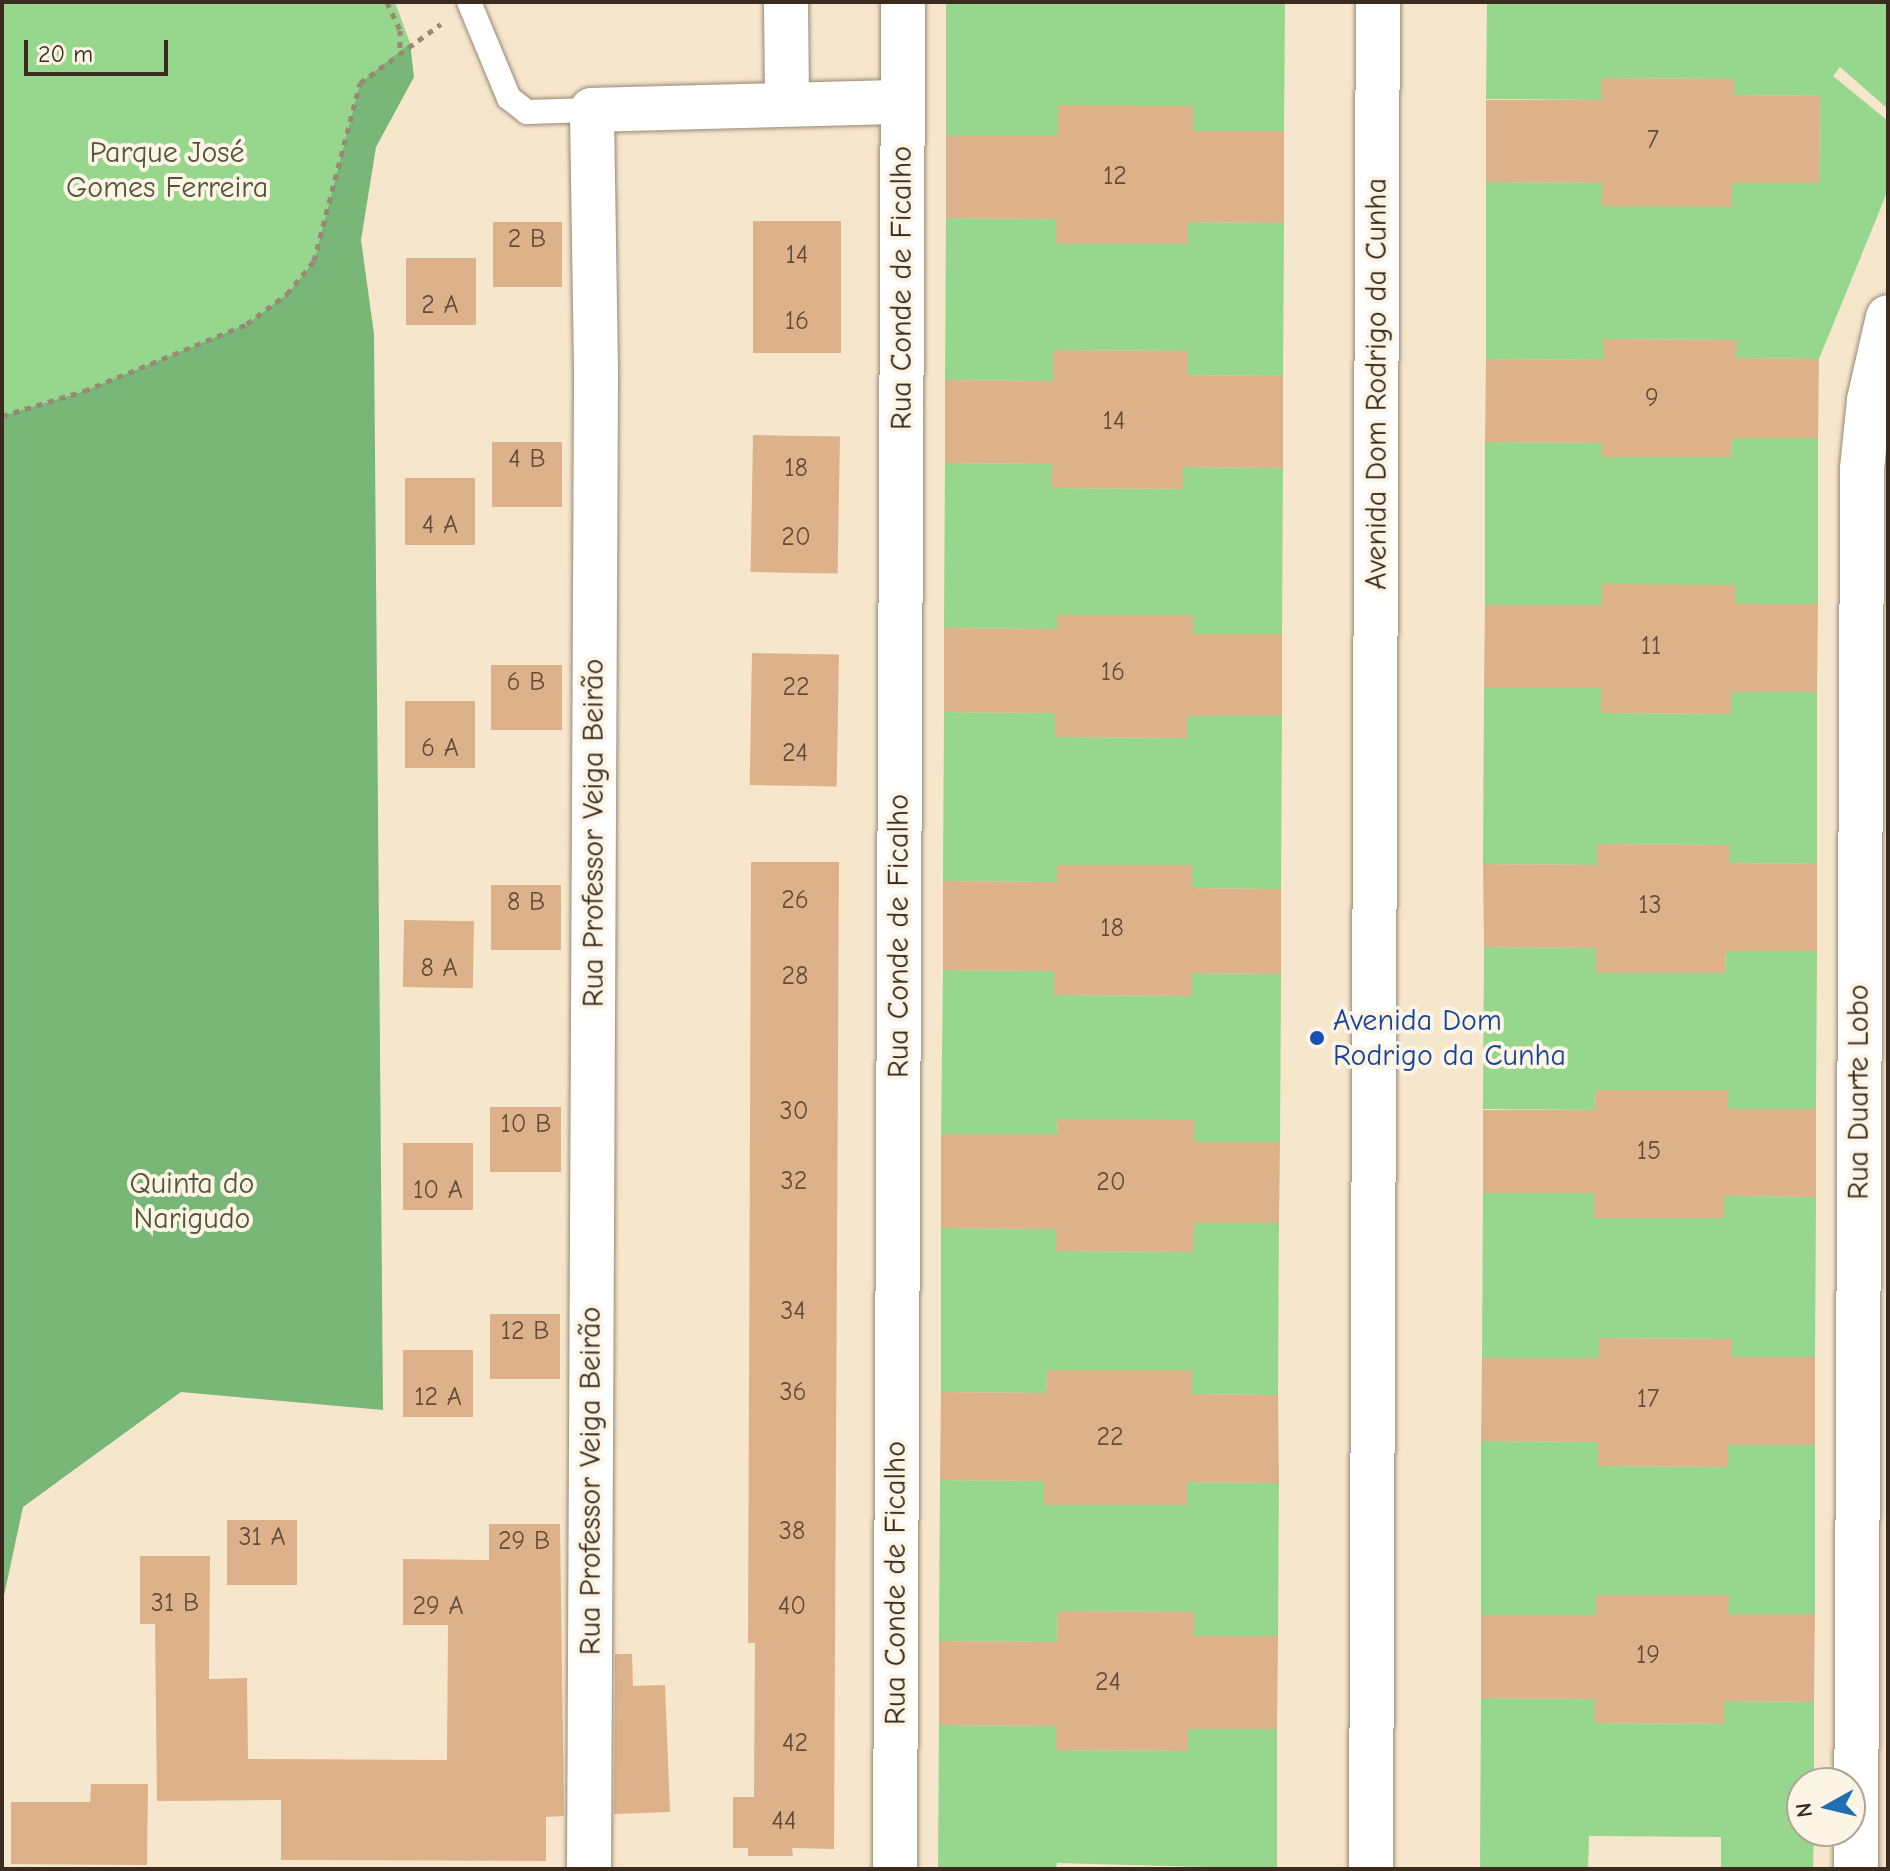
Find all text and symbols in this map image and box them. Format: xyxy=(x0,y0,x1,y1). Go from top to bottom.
scale bar xyxy=(28,24,172,74)
text: 20 m xyxy=(38,40,93,68)
house number: 7 xyxy=(1647,125,1659,157)
park label: Parque José Gomes Ferreira xyxy=(66,135,268,206)
street label: Rua Conde de Ficalho xyxy=(884,146,920,430)
house number: 12 xyxy=(1103,161,1127,193)
street label: Avenida Dom Rodrigo da Cunha xyxy=(1359,178,1395,590)
house number: 2 B xyxy=(508,224,546,256)
house number: 14 xyxy=(786,240,808,272)
house number: 2 A xyxy=(421,290,459,322)
house number: 16 xyxy=(785,306,809,338)
house number: 9 xyxy=(1645,383,1659,415)
house number: 14 xyxy=(1103,406,1125,438)
house number: 4 B xyxy=(508,444,546,476)
house number: 18 xyxy=(784,453,808,485)
house number: 4 A xyxy=(422,510,458,542)
house number: 20 xyxy=(781,522,811,554)
house number: 11 xyxy=(1641,631,1661,663)
house number: 16 xyxy=(1101,657,1125,689)
street label: Rua Professor Veiga Beirão xyxy=(576,659,612,1007)
house number: 6 B xyxy=(507,667,545,699)
house number: 22 xyxy=(782,672,810,704)
house number: 6 A xyxy=(421,733,459,765)
house number: 24 xyxy=(782,738,808,770)
street label: Rua Conde de Ficalho xyxy=(881,794,917,1078)
house number: 26 xyxy=(781,885,809,917)
house number: 8 B xyxy=(507,887,545,919)
house number: 13 xyxy=(1638,890,1662,922)
house number: 18 xyxy=(1100,913,1124,945)
house number: 8 A xyxy=(420,953,458,985)
house number: 28 xyxy=(782,961,808,993)
street label: Rua Duarte Lobo xyxy=(1841,984,1877,1200)
place label: Avenida Dom Rodrigo da Cunha xyxy=(1333,1003,1566,1074)
marker: Avenida Dom Rodrigo da Cunha xyxy=(1308,1029,1326,1047)
house number: 30 xyxy=(780,1096,808,1128)
house number: 10 B xyxy=(501,1109,551,1141)
house number: 15 xyxy=(1637,1136,1661,1168)
park label: Quinta do Narigudo xyxy=(130,1166,254,1236)
house number: 32 xyxy=(781,1166,807,1198)
house number: 20 xyxy=(1096,1167,1126,1199)
house number: 10 A xyxy=(413,1175,463,1207)
house number: 34 xyxy=(780,1296,806,1328)
street label: Rua Professor Veiga Beirão xyxy=(573,1307,609,1655)
house number: 12 B xyxy=(501,1316,549,1348)
house number: 36 xyxy=(779,1377,807,1409)
house number: 12 A xyxy=(414,1382,462,1414)
house number: 17 xyxy=(1637,1384,1659,1416)
house number: 22 xyxy=(1096,1422,1124,1454)
street label: Rua Conde de Ficalho xyxy=(878,1441,914,1725)
house number: 38 xyxy=(779,1516,805,1548)
house number: 31 A xyxy=(238,1522,286,1554)
house number: 29 B xyxy=(498,1526,550,1558)
house number: 31 B xyxy=(151,1588,199,1620)
house number: 29 A xyxy=(412,1591,464,1623)
house number: 40 xyxy=(778,1591,806,1623)
house number: 19 xyxy=(1636,1640,1660,1672)
house number: 24 xyxy=(1095,1667,1121,1699)
house number: 42 xyxy=(782,1728,808,1760)
north arrow xyxy=(1786,1767,1866,1847)
text: N xyxy=(1790,1801,1818,1819)
house number: 44 xyxy=(771,1806,797,1838)

